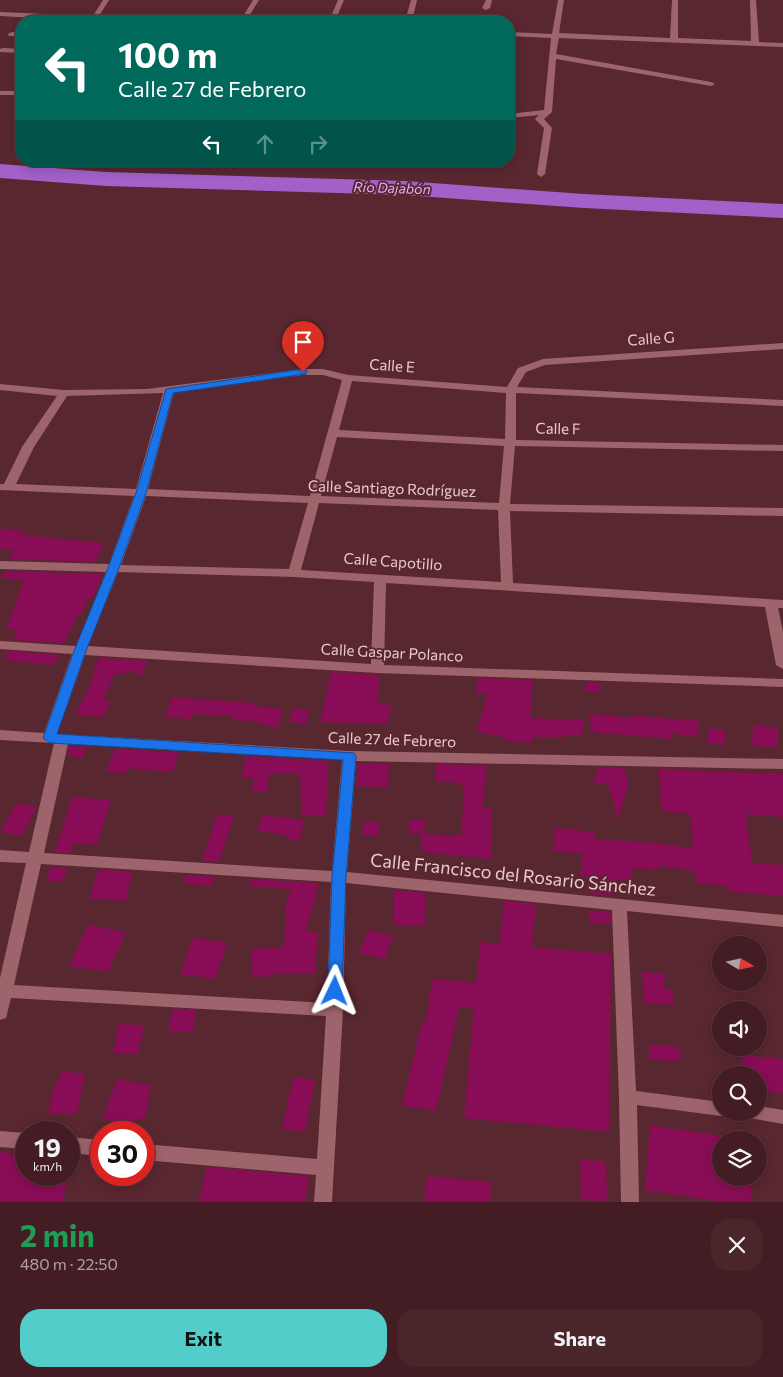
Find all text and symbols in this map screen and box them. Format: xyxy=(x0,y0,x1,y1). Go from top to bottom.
text: 100 m xyxy=(118,32,218,75)
icon: left xyxy=(35,35,100,100)
text: Calle 27 de Febrero xyxy=(118,75,306,102)
icon: left xyxy=(198,130,226,158)
icon: ahead xyxy=(251,130,279,158)
icon: right xyxy=(304,130,332,158)
water label: Río Dajabón xyxy=(353,178,431,197)
pin xyxy=(282,321,324,372)
street label: Calle G xyxy=(627,327,675,349)
icon: arrive xyxy=(289,328,317,356)
street label: Calle E xyxy=(369,354,415,376)
street label: Calle F xyxy=(535,419,581,437)
street label: Calle Santiago Rodríguez xyxy=(308,476,476,500)
street label: Calle Capotillo xyxy=(343,549,443,573)
street label: Calle Gaspar Polanco xyxy=(320,639,464,665)
street label: Calle 27 de Febrero xyxy=(328,728,457,750)
street label: Calle Francisco del Rosario Sánchez xyxy=(369,848,657,900)
north arrow xyxy=(712,936,768,991)
map controls xyxy=(712,936,767,1186)
position arrow xyxy=(308,964,360,1016)
button: sound xyxy=(712,1001,767,1056)
button: search xyxy=(712,1066,767,1121)
speed limit sign: 30 xyxy=(90,1121,155,1186)
button: layers xyxy=(712,1131,767,1186)
text: 19 xyxy=(34,1132,61,1162)
text: km/h xyxy=(33,1159,62,1173)
text: 2 min xyxy=(20,1216,95,1253)
button: close xyxy=(711,1219,763,1271)
text: 480 m · 22:50 xyxy=(20,1254,118,1273)
button: Exit xyxy=(20,1309,387,1367)
button: Share xyxy=(397,1309,763,1367)

